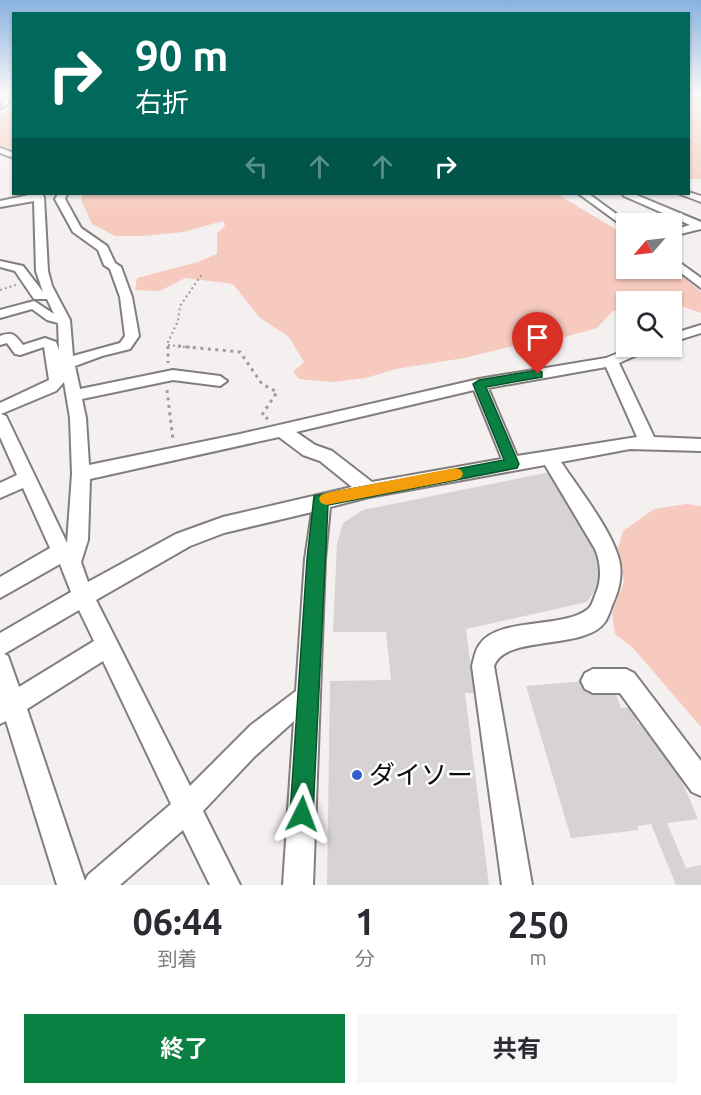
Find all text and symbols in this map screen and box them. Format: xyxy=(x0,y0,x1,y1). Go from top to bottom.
text: 90 m xyxy=(135,32,229,79)
icon: right xyxy=(36,36,114,114)
text: 右折 xyxy=(135,87,189,117)
icon: left xyxy=(240,150,273,183)
icon: ahead xyxy=(303,150,336,183)
icon: ahead xyxy=(366,150,399,183)
icon: right xyxy=(429,150,462,183)
north arrow xyxy=(616,213,682,279)
map controls xyxy=(616,213,682,357)
button: search xyxy=(616,291,682,357)
pin xyxy=(512,312,563,374)
icon: arrive xyxy=(521,321,554,354)
place label: ダイソー xyxy=(369,760,473,789)
marker: ダイソー xyxy=(350,768,364,782)
position arrow xyxy=(270,782,334,846)
text: 06:44 xyxy=(132,901,223,942)
text: 1 xyxy=(355,901,375,942)
text: 250 xyxy=(508,904,569,945)
text: m xyxy=(529,946,547,969)
text: 到着 xyxy=(157,947,197,970)
text: 分 xyxy=(355,947,375,970)
button: 終了 xyxy=(24,1014,345,1083)
button: 共有 xyxy=(357,1014,677,1083)

